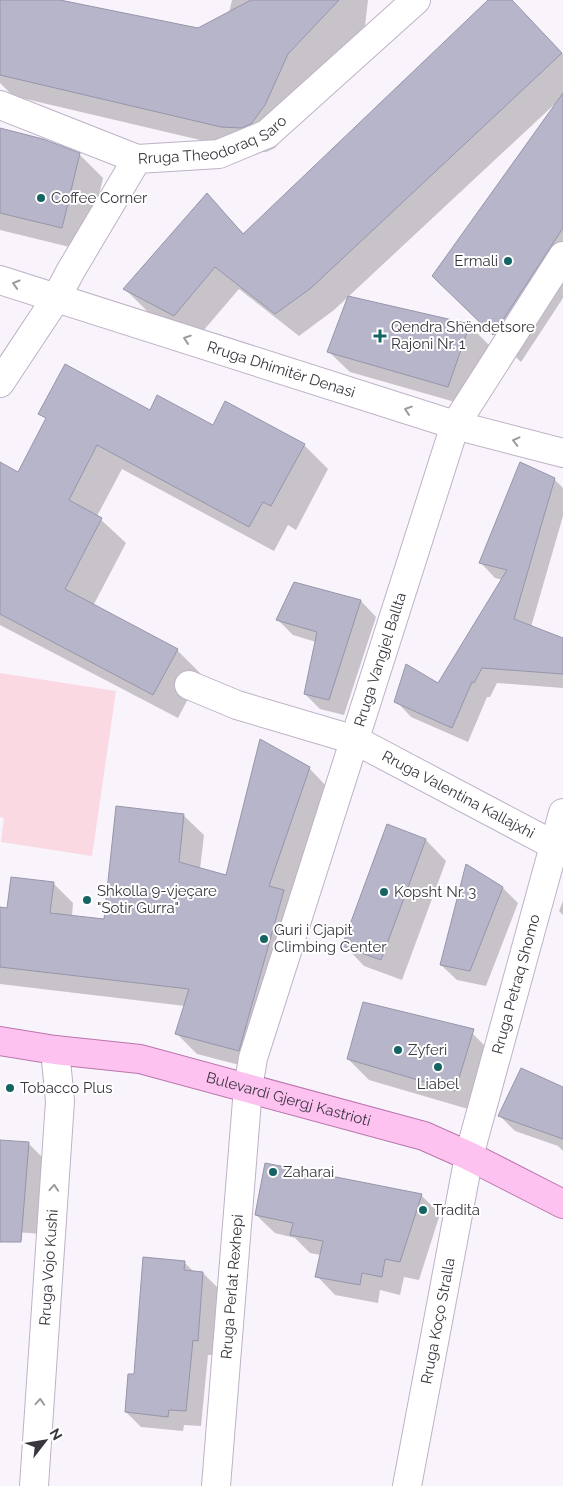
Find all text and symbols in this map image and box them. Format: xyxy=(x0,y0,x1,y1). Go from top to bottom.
street label: Rruga Theodoraq Saro xyxy=(137,112,290,168)
place label: Coffee Corner xyxy=(51,189,148,207)
marker: Coffee Corner xyxy=(35,192,47,204)
place label: Ermali xyxy=(454,252,498,270)
marker: Ermali xyxy=(502,255,514,267)
one-way arrow xyxy=(12,280,20,290)
place label: Qendra Shëndetsore Rajoni Nr. 1 xyxy=(391,318,535,353)
marker: Qendra Shëndetsore Rajoni Nr. 1 xyxy=(373,329,387,343)
one-way arrow xyxy=(183,334,192,344)
street label: Rruga Dhimitër Denasi xyxy=(205,338,357,402)
one-way arrow xyxy=(405,406,413,416)
one-way arrow xyxy=(511,436,520,447)
street label: Rruga Vangjel Ballta xyxy=(350,590,410,729)
street label: Rruga Valentina Kallajxhi xyxy=(379,747,538,842)
place label: Shkolla 9-vjeçare "Sotir Gurra" xyxy=(97,882,217,917)
place label: Kopsht Nr. 3 xyxy=(394,883,476,901)
marker: Kopsht Nr. 3 xyxy=(378,886,390,898)
marker: Shkolla 9-vjeçare "Sotir Gurra" xyxy=(81,894,93,906)
street label: Rruga Petraq Shomo xyxy=(488,912,544,1056)
place label: Guri i Cjapit Climbing Center xyxy=(274,921,387,956)
marker: Guri i Cjapit Climbing Center xyxy=(258,933,270,945)
place label: Zyferi xyxy=(408,1041,447,1059)
marker: Zyferi xyxy=(392,1044,404,1056)
marker: Liabel xyxy=(432,1061,444,1073)
street label: Bulevardi Gjergj Kastrioti xyxy=(204,1068,373,1130)
place label: Liabel xyxy=(417,1075,460,1093)
place label: Tobacco Plus xyxy=(20,1079,112,1097)
marker: Tobacco Plus xyxy=(4,1082,16,1094)
place label: Zaharai xyxy=(283,1163,334,1181)
marker: Zaharai xyxy=(267,1166,279,1178)
one-way arrow xyxy=(49,1184,60,1192)
place label: Tradita xyxy=(433,1201,480,1219)
marker: Tradita xyxy=(417,1204,429,1216)
street label: Rruga Vojo Kushi xyxy=(36,1209,62,1326)
street label: Rruga Perlat Rexhepi xyxy=(217,1213,247,1360)
street label: Rruga Koço Stralla xyxy=(417,1256,459,1385)
one-way arrow xyxy=(34,1398,45,1406)
north arrow xyxy=(20,1416,70,1466)
text: N xyxy=(47,1426,66,1443)

